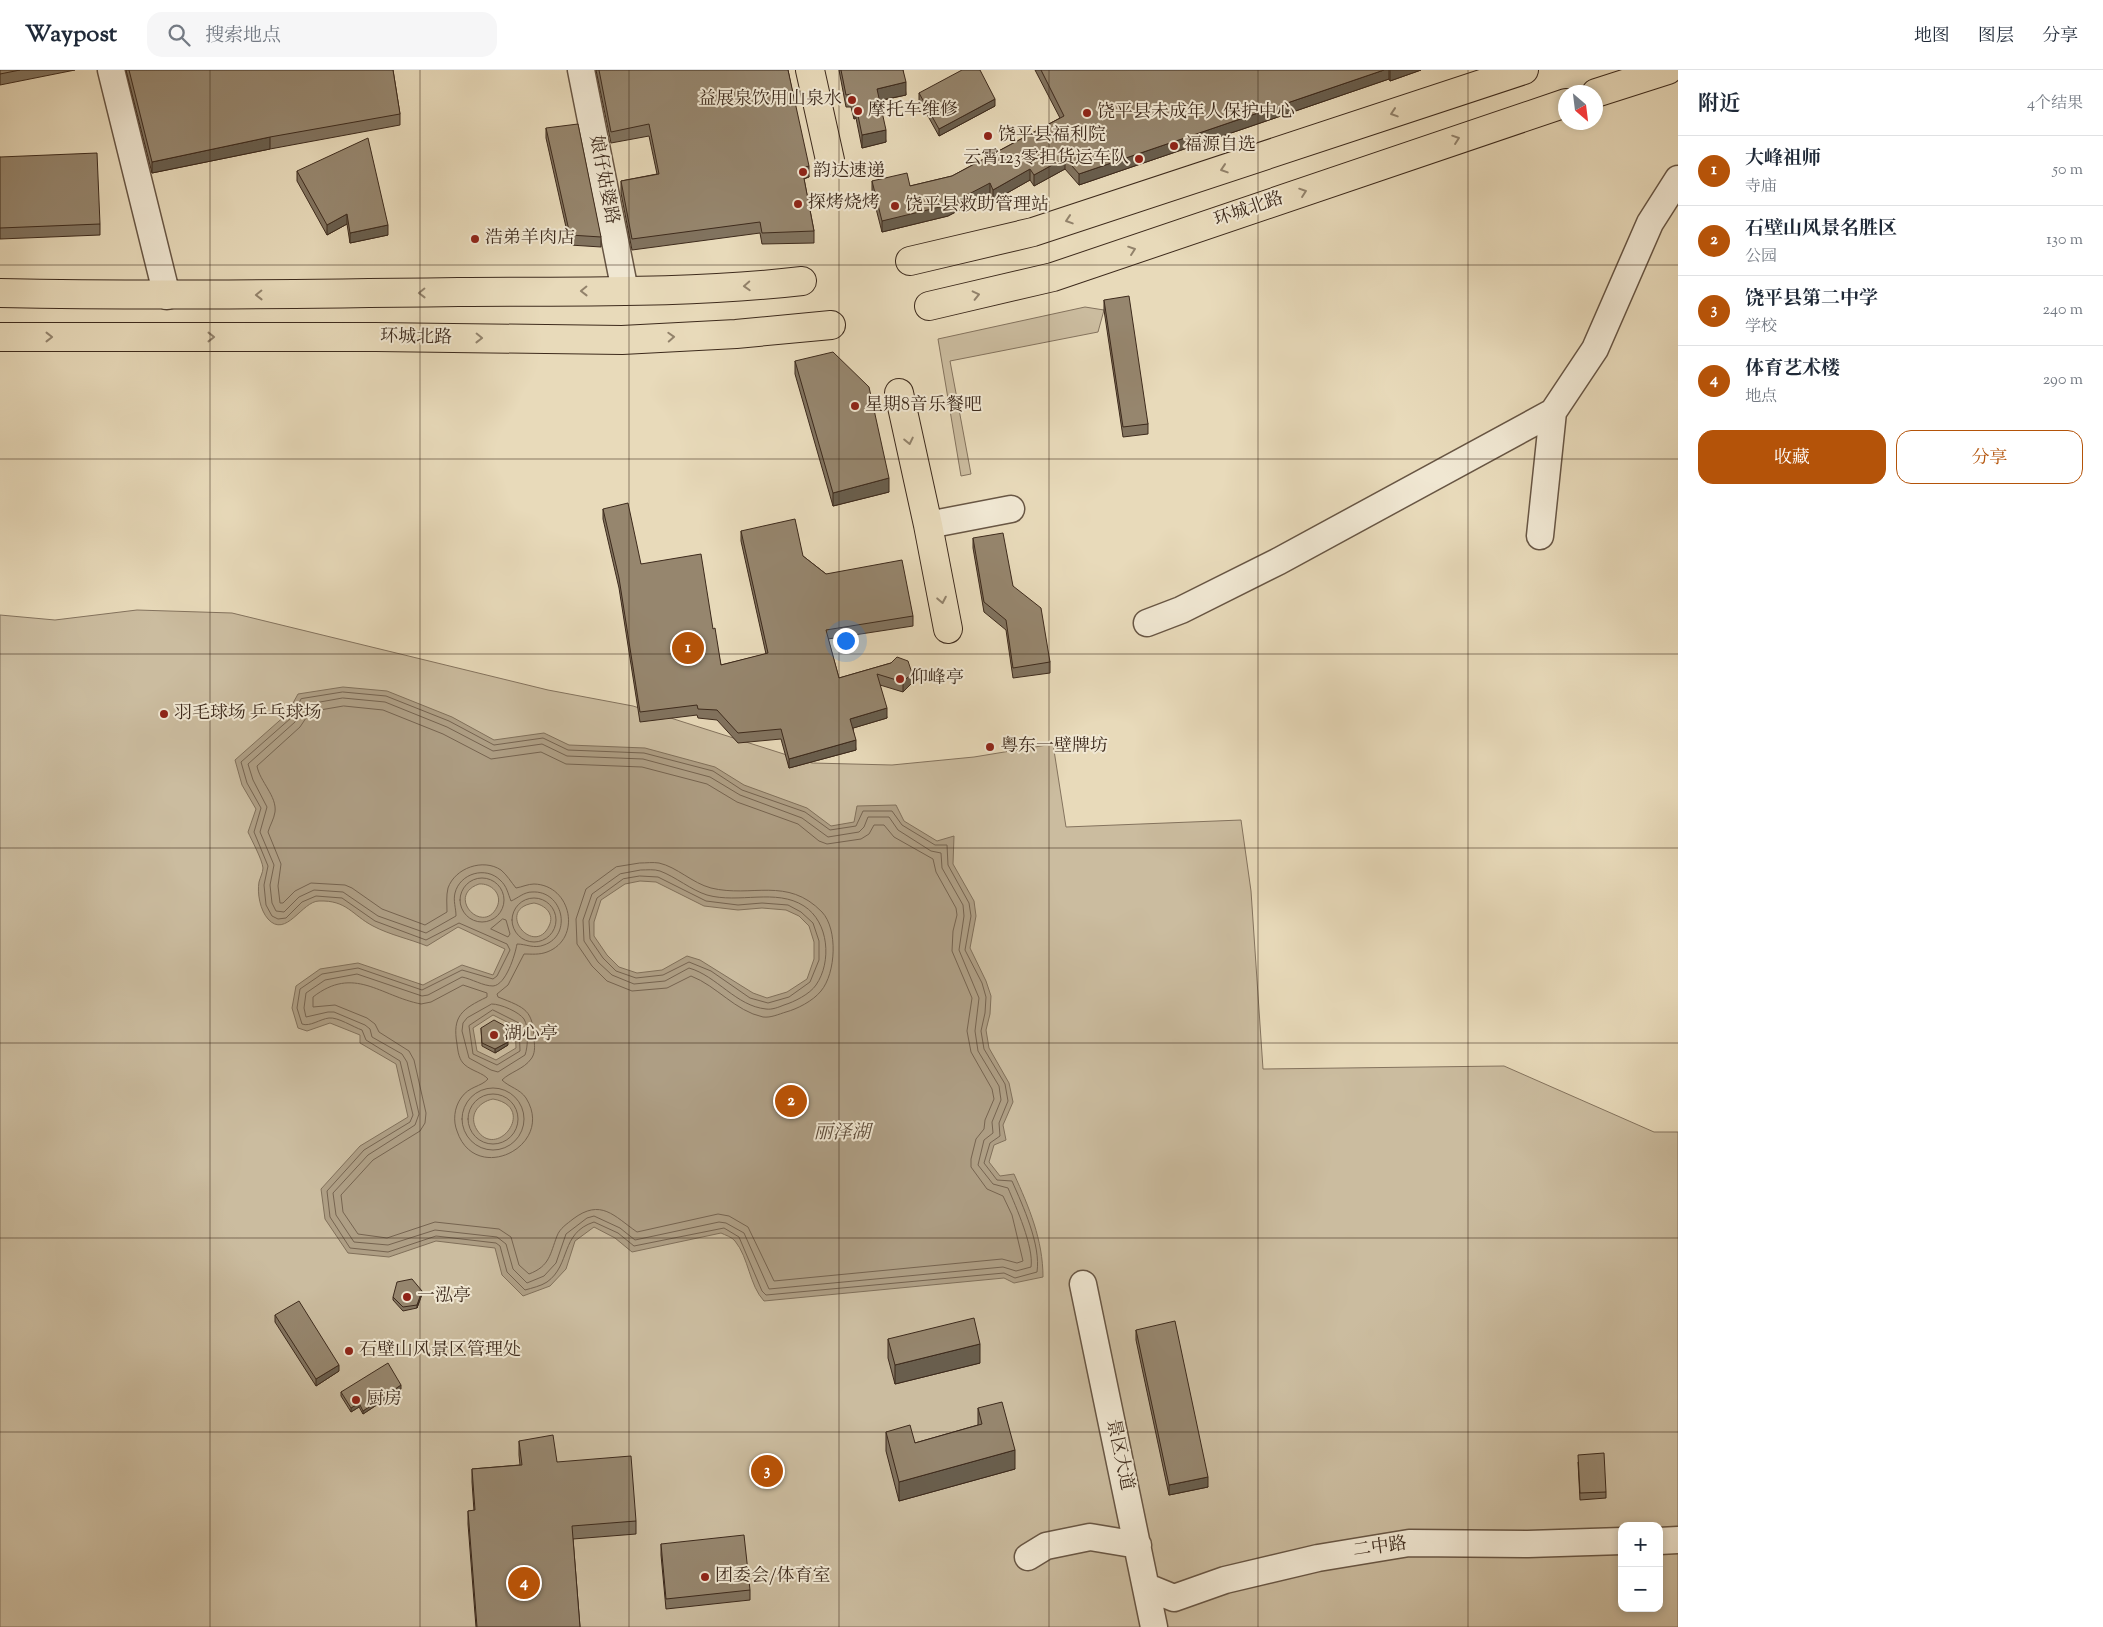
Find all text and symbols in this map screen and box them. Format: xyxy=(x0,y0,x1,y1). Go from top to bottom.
search box xyxy=(147,12,497,57)
text: Waypost xyxy=(25,18,117,52)
icon: search xyxy=(165,21,193,49)
text: 搜索地点 xyxy=(205,23,281,50)
text: 地图 xyxy=(1914,24,1950,50)
text: 图层 xyxy=(1978,24,2014,50)
text: 分享 xyxy=(2042,24,2078,50)
north arrow xyxy=(1558,85,1603,130)
place label: 益展泉饮用山泉水 xyxy=(698,87,842,113)
text: 附近 xyxy=(1698,90,1740,120)
text: 4个结果 xyxy=(2027,93,2083,116)
marker: 益展泉饮用山泉水 xyxy=(846,94,858,106)
place label: 摩托车维修 xyxy=(868,98,958,124)
place label: 饶平县未成年人保护中心 xyxy=(1097,100,1295,126)
marker: 摩托车维修 xyxy=(852,105,864,117)
marker: 饶平县未成年人保护中心 xyxy=(1081,107,1093,119)
one-way arrow xyxy=(1391,107,1399,117)
place label: 饶平县福利院 xyxy=(998,123,1106,149)
marker: 饶平县福利院 xyxy=(982,130,994,142)
street label: 娘仔姑婆路 xyxy=(582,133,624,227)
place label: 福源自选 xyxy=(1184,133,1256,159)
one-way arrow xyxy=(1452,135,1460,145)
marker: 福源自选 xyxy=(1168,140,1180,152)
place label: 云霄123零担货运车队 xyxy=(963,146,1129,172)
text: 大峰祖师 xyxy=(1745,146,1821,173)
marker: 云霄123零担货运车队 xyxy=(1133,153,1145,165)
place label: 韵达速递 xyxy=(813,159,885,185)
text: 1 xyxy=(1711,159,1717,182)
text: 50 m xyxy=(2052,159,2083,182)
one-way arrow xyxy=(1220,164,1228,174)
marker: 韵达速递 xyxy=(797,166,809,178)
text: 寺庙 xyxy=(1745,176,1777,199)
street label: 环城北路 xyxy=(1211,186,1287,234)
one-way arrow xyxy=(1298,188,1306,198)
place label: 探烤烧烤 xyxy=(808,191,880,217)
place label: 饶平县救助管理站 xyxy=(905,193,1049,219)
marker: 探烤烧烤 xyxy=(792,198,804,210)
marker: 饶平县救助管理站 xyxy=(889,200,901,212)
one-way arrow xyxy=(1066,215,1074,225)
text: 石壁山风景名胜区 xyxy=(1745,216,1897,243)
place label: 浩弟羊肉店 xyxy=(485,226,575,252)
text: 2 xyxy=(1710,229,1718,252)
text: 130 m xyxy=(2046,229,2083,252)
marker: 浩弟羊肉店 xyxy=(469,233,481,245)
one-way arrow xyxy=(1128,246,1136,256)
text: 公园 xyxy=(1745,246,1777,269)
one-way arrow xyxy=(742,281,750,292)
one-way arrow xyxy=(580,286,588,296)
text: 饶平县第二中学 xyxy=(1745,286,1878,313)
one-way arrow xyxy=(417,288,425,298)
one-way arrow xyxy=(255,290,262,300)
one-way arrow xyxy=(972,290,981,301)
text: 3 xyxy=(1711,299,1717,322)
text: 240 m xyxy=(2042,299,2083,322)
text: 学校 xyxy=(1745,316,1777,339)
street label: 环城北路 xyxy=(380,324,452,352)
one-way arrow xyxy=(45,332,53,342)
one-way arrow xyxy=(208,332,215,342)
one-way arrow xyxy=(667,332,675,343)
one-way arrow xyxy=(475,333,483,343)
text: 体育艺术楼 xyxy=(1745,356,1840,383)
text: 4 xyxy=(1710,369,1718,392)
text: 290 m xyxy=(2043,369,2083,392)
text: 地点 xyxy=(1745,386,1777,409)
place label: 星期8音乐餐吧 xyxy=(865,393,982,419)
marker: 星期8音乐餐吧 xyxy=(849,400,861,412)
button: 收藏 xyxy=(1698,430,1886,484)
button: 分享 xyxy=(1896,430,2083,484)
one-way arrow xyxy=(904,437,914,445)
one-way arrow xyxy=(937,596,947,605)
your location xyxy=(833,628,859,654)
pin: 1 xyxy=(672,629,704,667)
place label: 仰峰亭 xyxy=(910,666,964,692)
marker: 仰峰亭 xyxy=(894,673,906,685)
place label: 羽毛球场 乒乓球场 xyxy=(174,701,322,727)
marker: 羽毛球场 乒乓球场 xyxy=(158,708,170,720)
place label: 粤东一壁牌坊 xyxy=(1000,734,1108,760)
marker: 粤东一壁牌坊 xyxy=(984,741,996,753)
place label: 湖心亭 xyxy=(504,1022,558,1048)
marker: 湖心亭 xyxy=(488,1029,500,1041)
pin: 2 xyxy=(775,1082,807,1120)
water label: 丽泽湖 xyxy=(813,1120,873,1147)
place label: 一泓亭 xyxy=(417,1284,471,1310)
marker: 一泓亭 xyxy=(401,1291,413,1303)
place label: 石壁山风景区管理处 xyxy=(359,1338,521,1364)
marker: 石壁山风景区管理处 xyxy=(343,1345,355,1357)
place label: 厨房 xyxy=(366,1387,402,1413)
marker: 厨房 xyxy=(350,1394,362,1406)
street label: 景区大道 xyxy=(1099,1417,1139,1493)
pin: 3 xyxy=(751,1452,783,1490)
map controls xyxy=(1618,1522,1663,1612)
button: + xyxy=(1618,1522,1663,1567)
street label: 二中路 xyxy=(1351,1531,1409,1565)
pin: 4 xyxy=(508,1564,540,1602)
place label: 团委会/体育室 xyxy=(715,1564,831,1590)
button: − xyxy=(1618,1567,1663,1612)
marker: 团委会/体育室 xyxy=(699,1571,711,1583)

